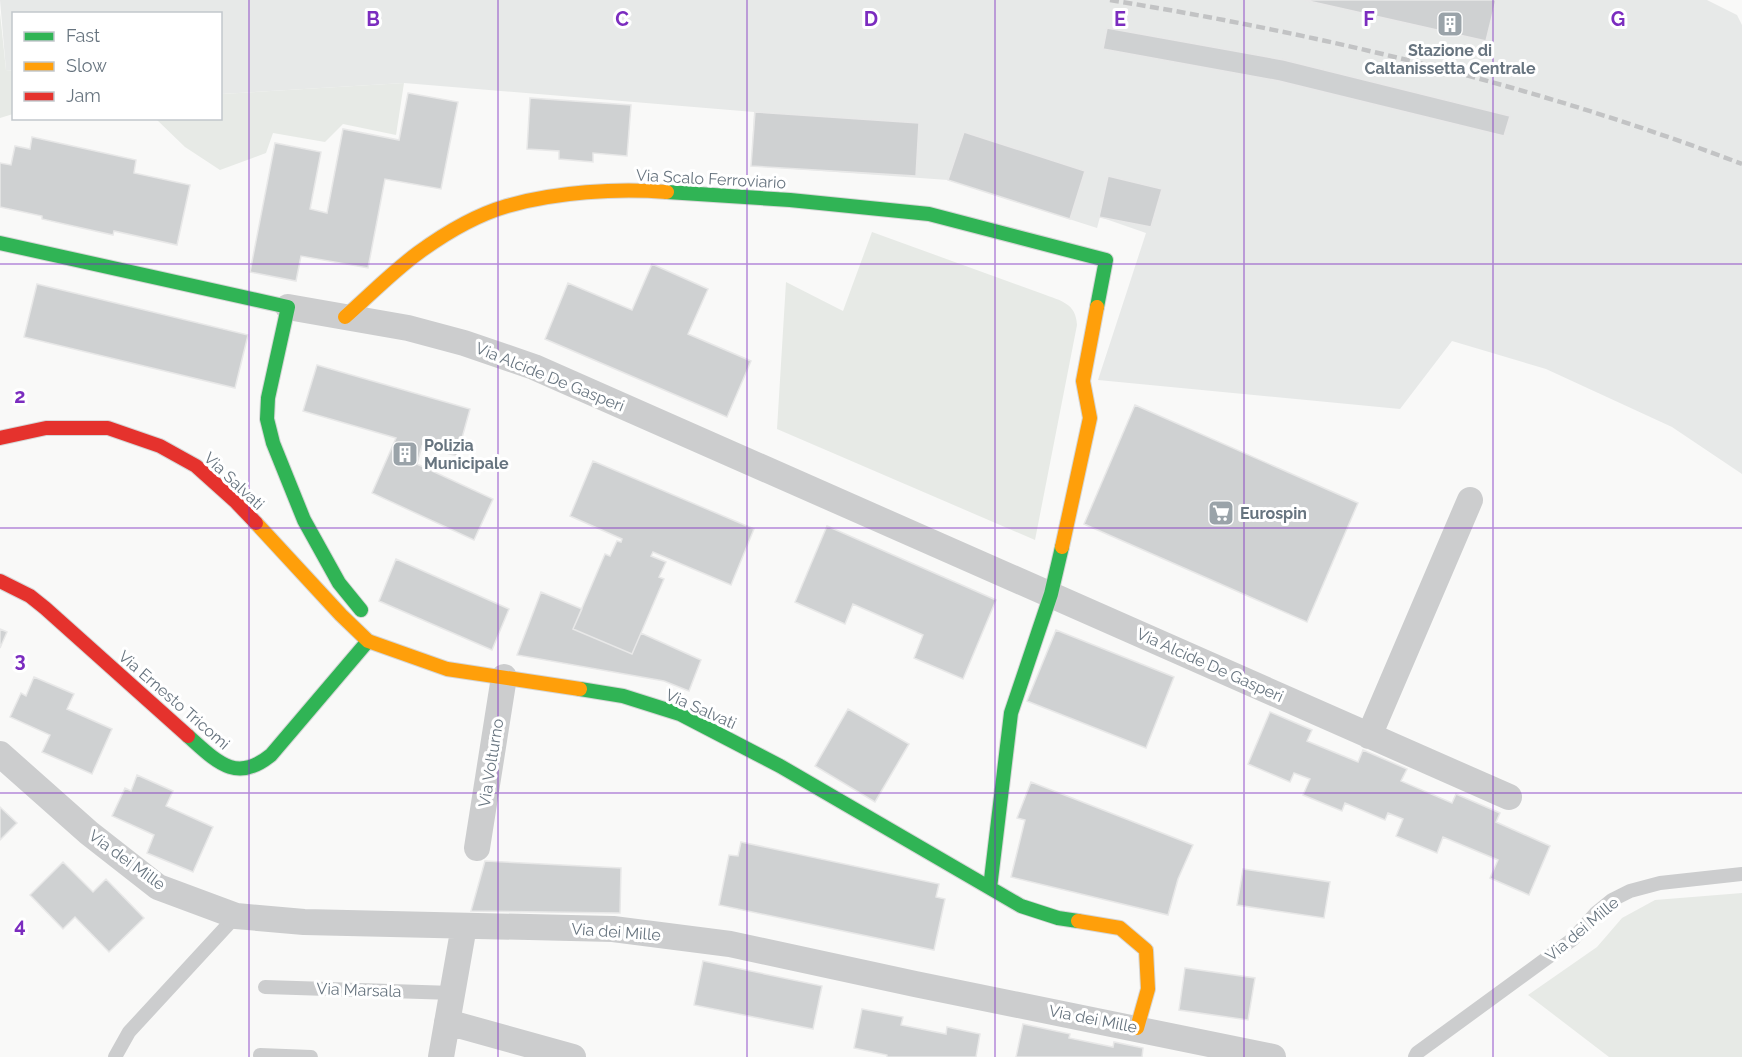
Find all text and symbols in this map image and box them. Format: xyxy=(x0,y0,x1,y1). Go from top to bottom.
text: B xyxy=(366,7,380,31)
text: C xyxy=(615,7,629,31)
text: D xyxy=(864,7,878,31)
text: E xyxy=(1114,7,1126,31)
text: F xyxy=(1363,7,1375,31)
text: G xyxy=(1611,7,1625,31)
building icon: Stazione di Caltanissetta Centrale xyxy=(1435,9,1465,39)
legend xyxy=(12,12,222,120)
text: Fast xyxy=(66,25,100,46)
place label: Stazione di Caltanissetta Centrale xyxy=(1364,41,1536,78)
text: Slow xyxy=(66,55,107,76)
text: Jam xyxy=(66,85,101,106)
street label: Via Scalo Ferroviario xyxy=(636,166,786,192)
street label: Via Alcide De Gasperi xyxy=(473,338,627,416)
text: 2 xyxy=(14,384,26,408)
place label: Polizia Municipale xyxy=(424,436,509,473)
building icon: Polizia Municipale xyxy=(390,439,420,469)
street label: Via Salvati xyxy=(200,448,268,514)
supermarket icon: Eurospin xyxy=(1206,498,1236,528)
place label: Eurospin xyxy=(1240,504,1307,523)
street label: Via Alcide De Gasperi xyxy=(1134,624,1286,706)
street label: Via Ernesto Tricomi xyxy=(115,647,233,753)
text: 3 xyxy=(14,648,26,672)
street label: Via Salvati xyxy=(663,685,739,733)
street label: Via Volturno xyxy=(475,717,507,809)
street label: Via dei Mille xyxy=(85,826,169,894)
street label: Via dei Mille xyxy=(1542,893,1622,965)
text: 4 xyxy=(14,913,26,937)
street label: Via dei Mille xyxy=(571,919,661,945)
street label: Via Marsala xyxy=(316,979,402,1001)
street label: Via dei Mille xyxy=(1047,1001,1139,1037)

